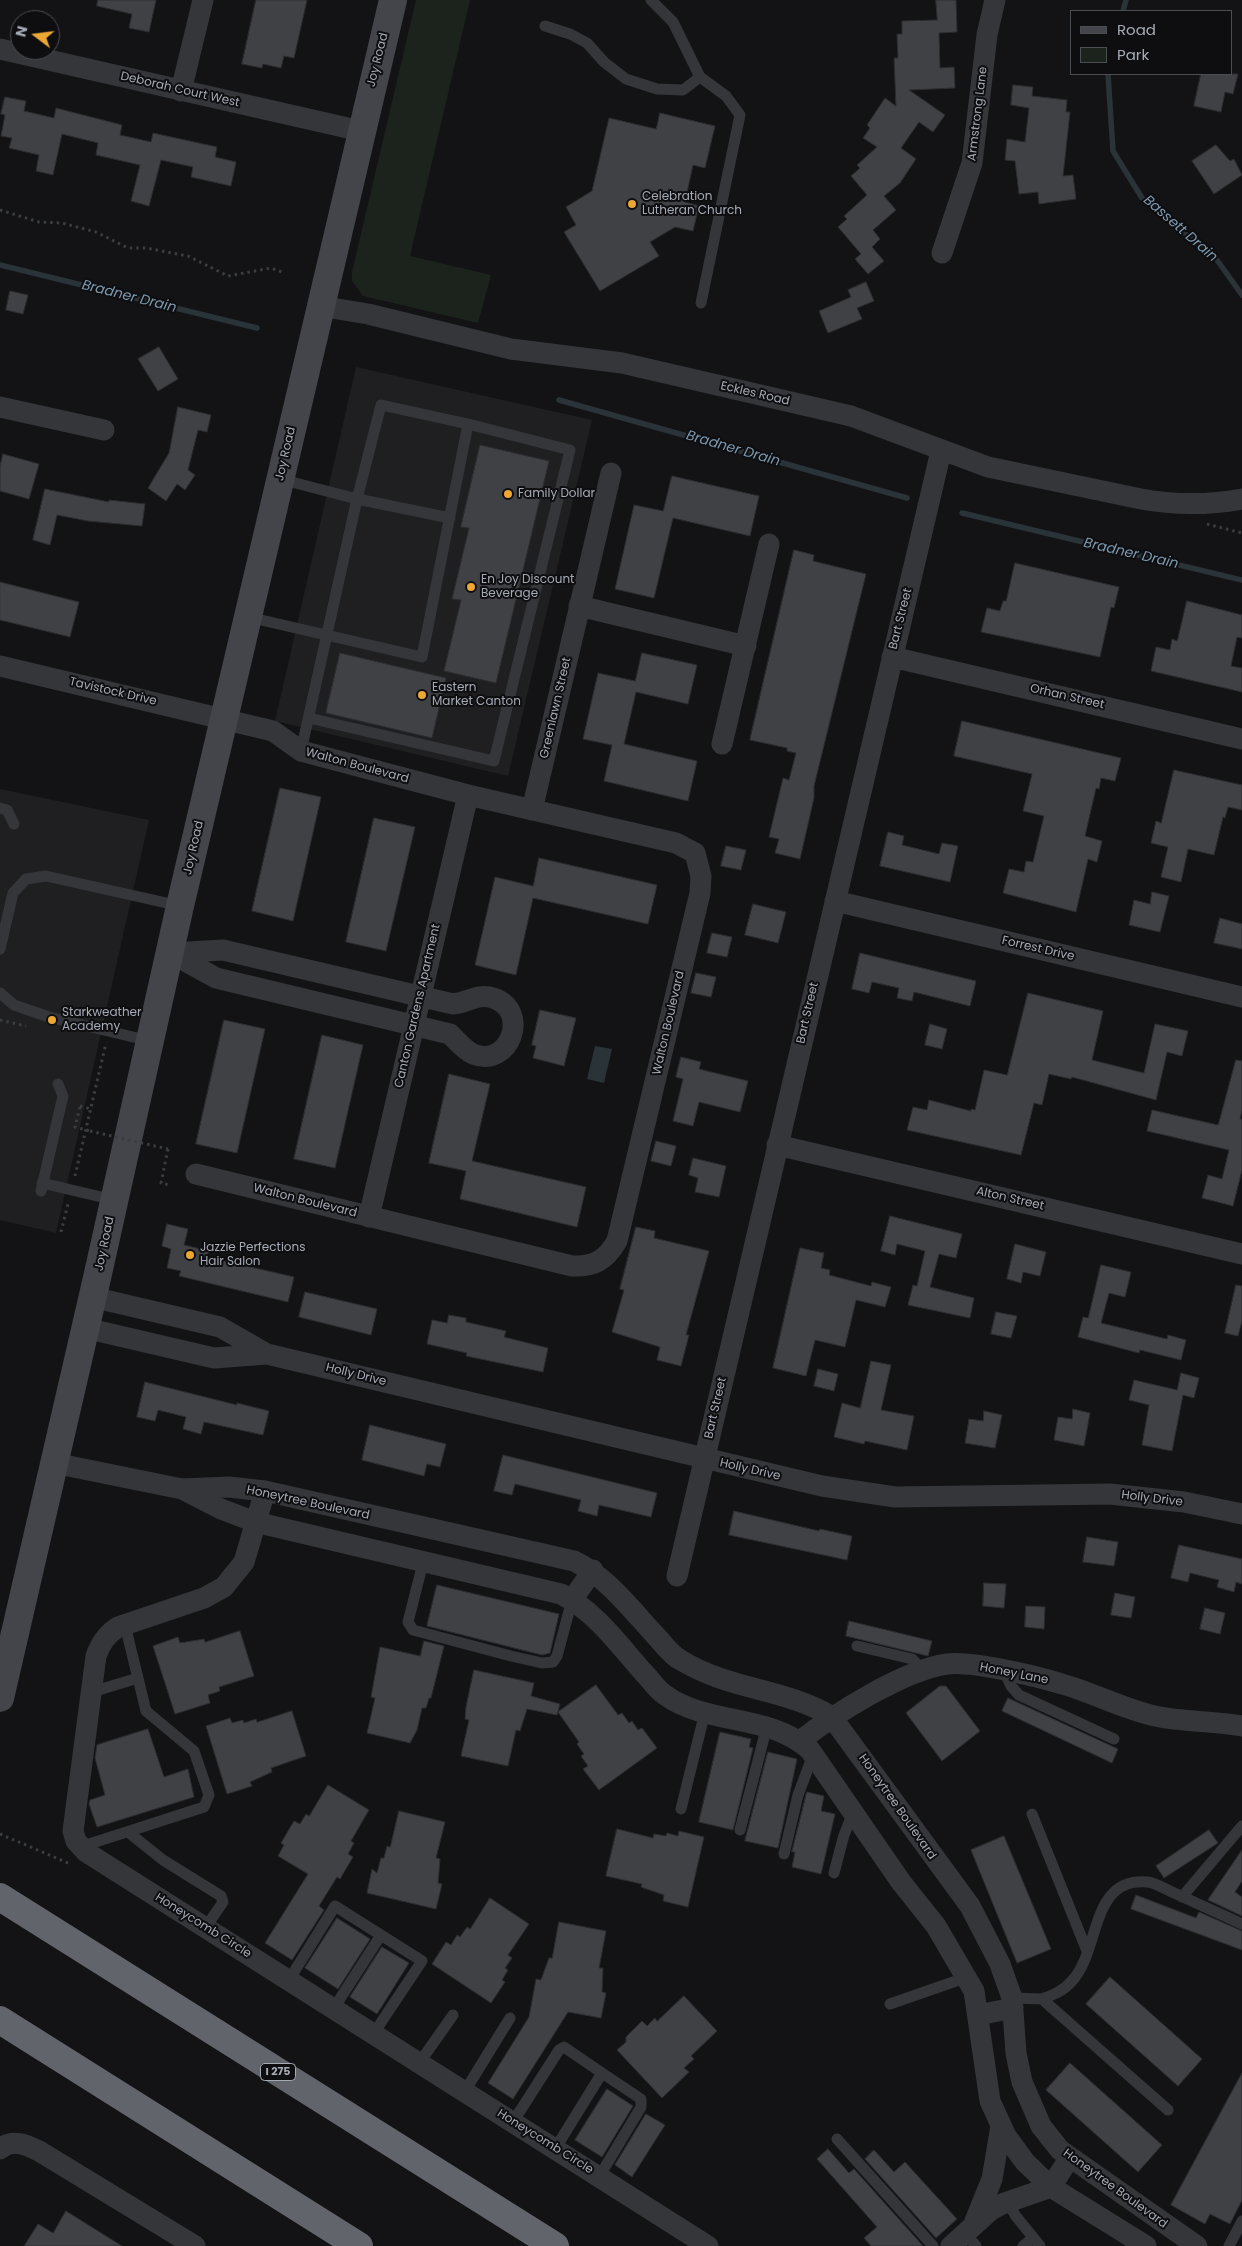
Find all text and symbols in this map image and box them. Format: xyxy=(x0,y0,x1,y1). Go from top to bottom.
north arrow xyxy=(10,10,60,60)
legend xyxy=(1070,10,1232,75)
text: Road xyxy=(1117,19,1156,40)
text: N xyxy=(10,24,32,39)
street label: Joy Road xyxy=(364,31,392,89)
text: Park xyxy=(1117,44,1149,65)
street label: Armstrong Lane xyxy=(965,66,991,162)
street label: Deborah Court West xyxy=(119,69,241,111)
place label: Celebration Lutheran Church xyxy=(642,190,742,218)
water label: Bassett Drain xyxy=(1140,192,1220,266)
marker: Celebration Lutheran Church xyxy=(626,198,638,210)
water label: Bradner Drain xyxy=(80,277,178,317)
street label: Eckles Road xyxy=(719,379,791,409)
street label: Joy Road xyxy=(273,425,299,483)
water label: Bradner Drain xyxy=(684,428,782,470)
place label: Family Dollar xyxy=(518,487,595,501)
marker: Family Dollar xyxy=(502,488,514,500)
water label: Bradner Drain xyxy=(1082,535,1180,573)
place label: En Joy Discount Beverage xyxy=(481,573,574,601)
marker: En Joy Discount Beverage xyxy=(465,581,477,593)
street label: Bart Street xyxy=(886,587,916,651)
street label: Greenlawn Street xyxy=(537,656,575,760)
street label: Tavistock Drive xyxy=(68,675,158,709)
place label: Eastern Market Canton xyxy=(432,681,521,709)
street label: Orhan Street xyxy=(1028,681,1106,713)
marker: Eastern Market Canton xyxy=(416,689,428,701)
street label: Walton Boulevard xyxy=(304,745,410,787)
street label: Joy Road xyxy=(181,819,207,877)
street label: Canton Gardens Apartment xyxy=(392,923,444,1089)
street label: Forrest Drive xyxy=(1000,934,1076,964)
street label: Walton Boulevard xyxy=(650,970,688,1076)
street label: Bart Street xyxy=(794,981,822,1045)
place label: Starkweather Academy xyxy=(62,1006,142,1034)
marker: Starkweather Academy xyxy=(46,1014,58,1026)
street label: Walton Boulevard xyxy=(252,1181,358,1221)
street label: Alton Street xyxy=(975,1184,1045,1214)
street label: Joy Road xyxy=(92,1216,118,1272)
place label: Jazzie Perfections Hair Salon xyxy=(200,1241,305,1269)
marker: Jazzie Perfections Hair Salon xyxy=(184,1249,196,1261)
street label: Holly Drive xyxy=(324,1361,388,1389)
street label: Bart Street xyxy=(702,1376,730,1440)
street label: Holly Drive xyxy=(718,1456,782,1484)
street label: Honeytree Boulevard xyxy=(245,1483,371,1523)
street label: Holly Drive xyxy=(1120,1488,1184,1510)
street label: Honey Lane xyxy=(979,1660,1049,1688)
street label: Honeytree Boulevard xyxy=(855,1752,939,1862)
street label: Honeycomb Circle xyxy=(152,1891,254,1961)
road number: I 275 xyxy=(260,2064,296,2080)
street label: Honeycomb Circle xyxy=(494,2107,596,2177)
street label: Honeytree Boulevard xyxy=(1060,2146,1170,2232)

